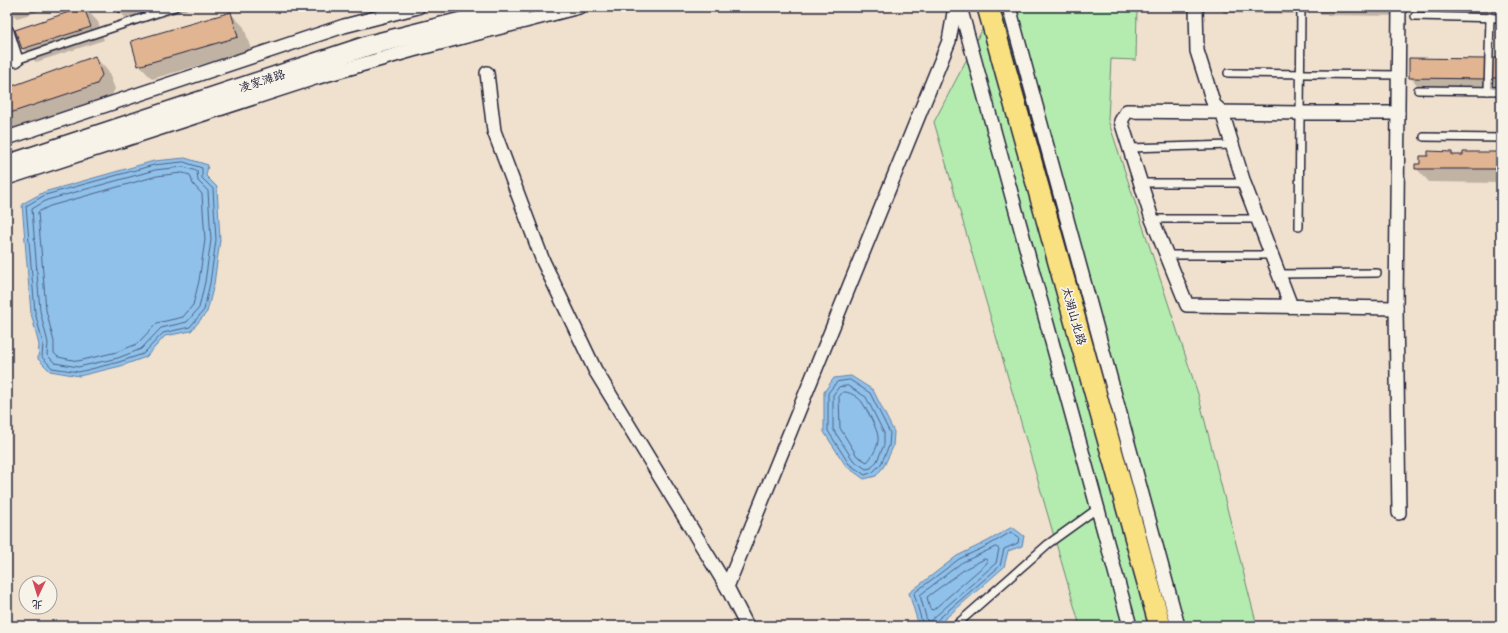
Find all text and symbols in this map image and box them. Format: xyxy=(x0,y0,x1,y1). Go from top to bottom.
street label: 凌家滩路 xyxy=(237,67,287,96)
street label: 太湖山北路 xyxy=(1058,285,1089,347)
north arrow xyxy=(18,575,58,615)
text: 北 xyxy=(31,598,43,611)

